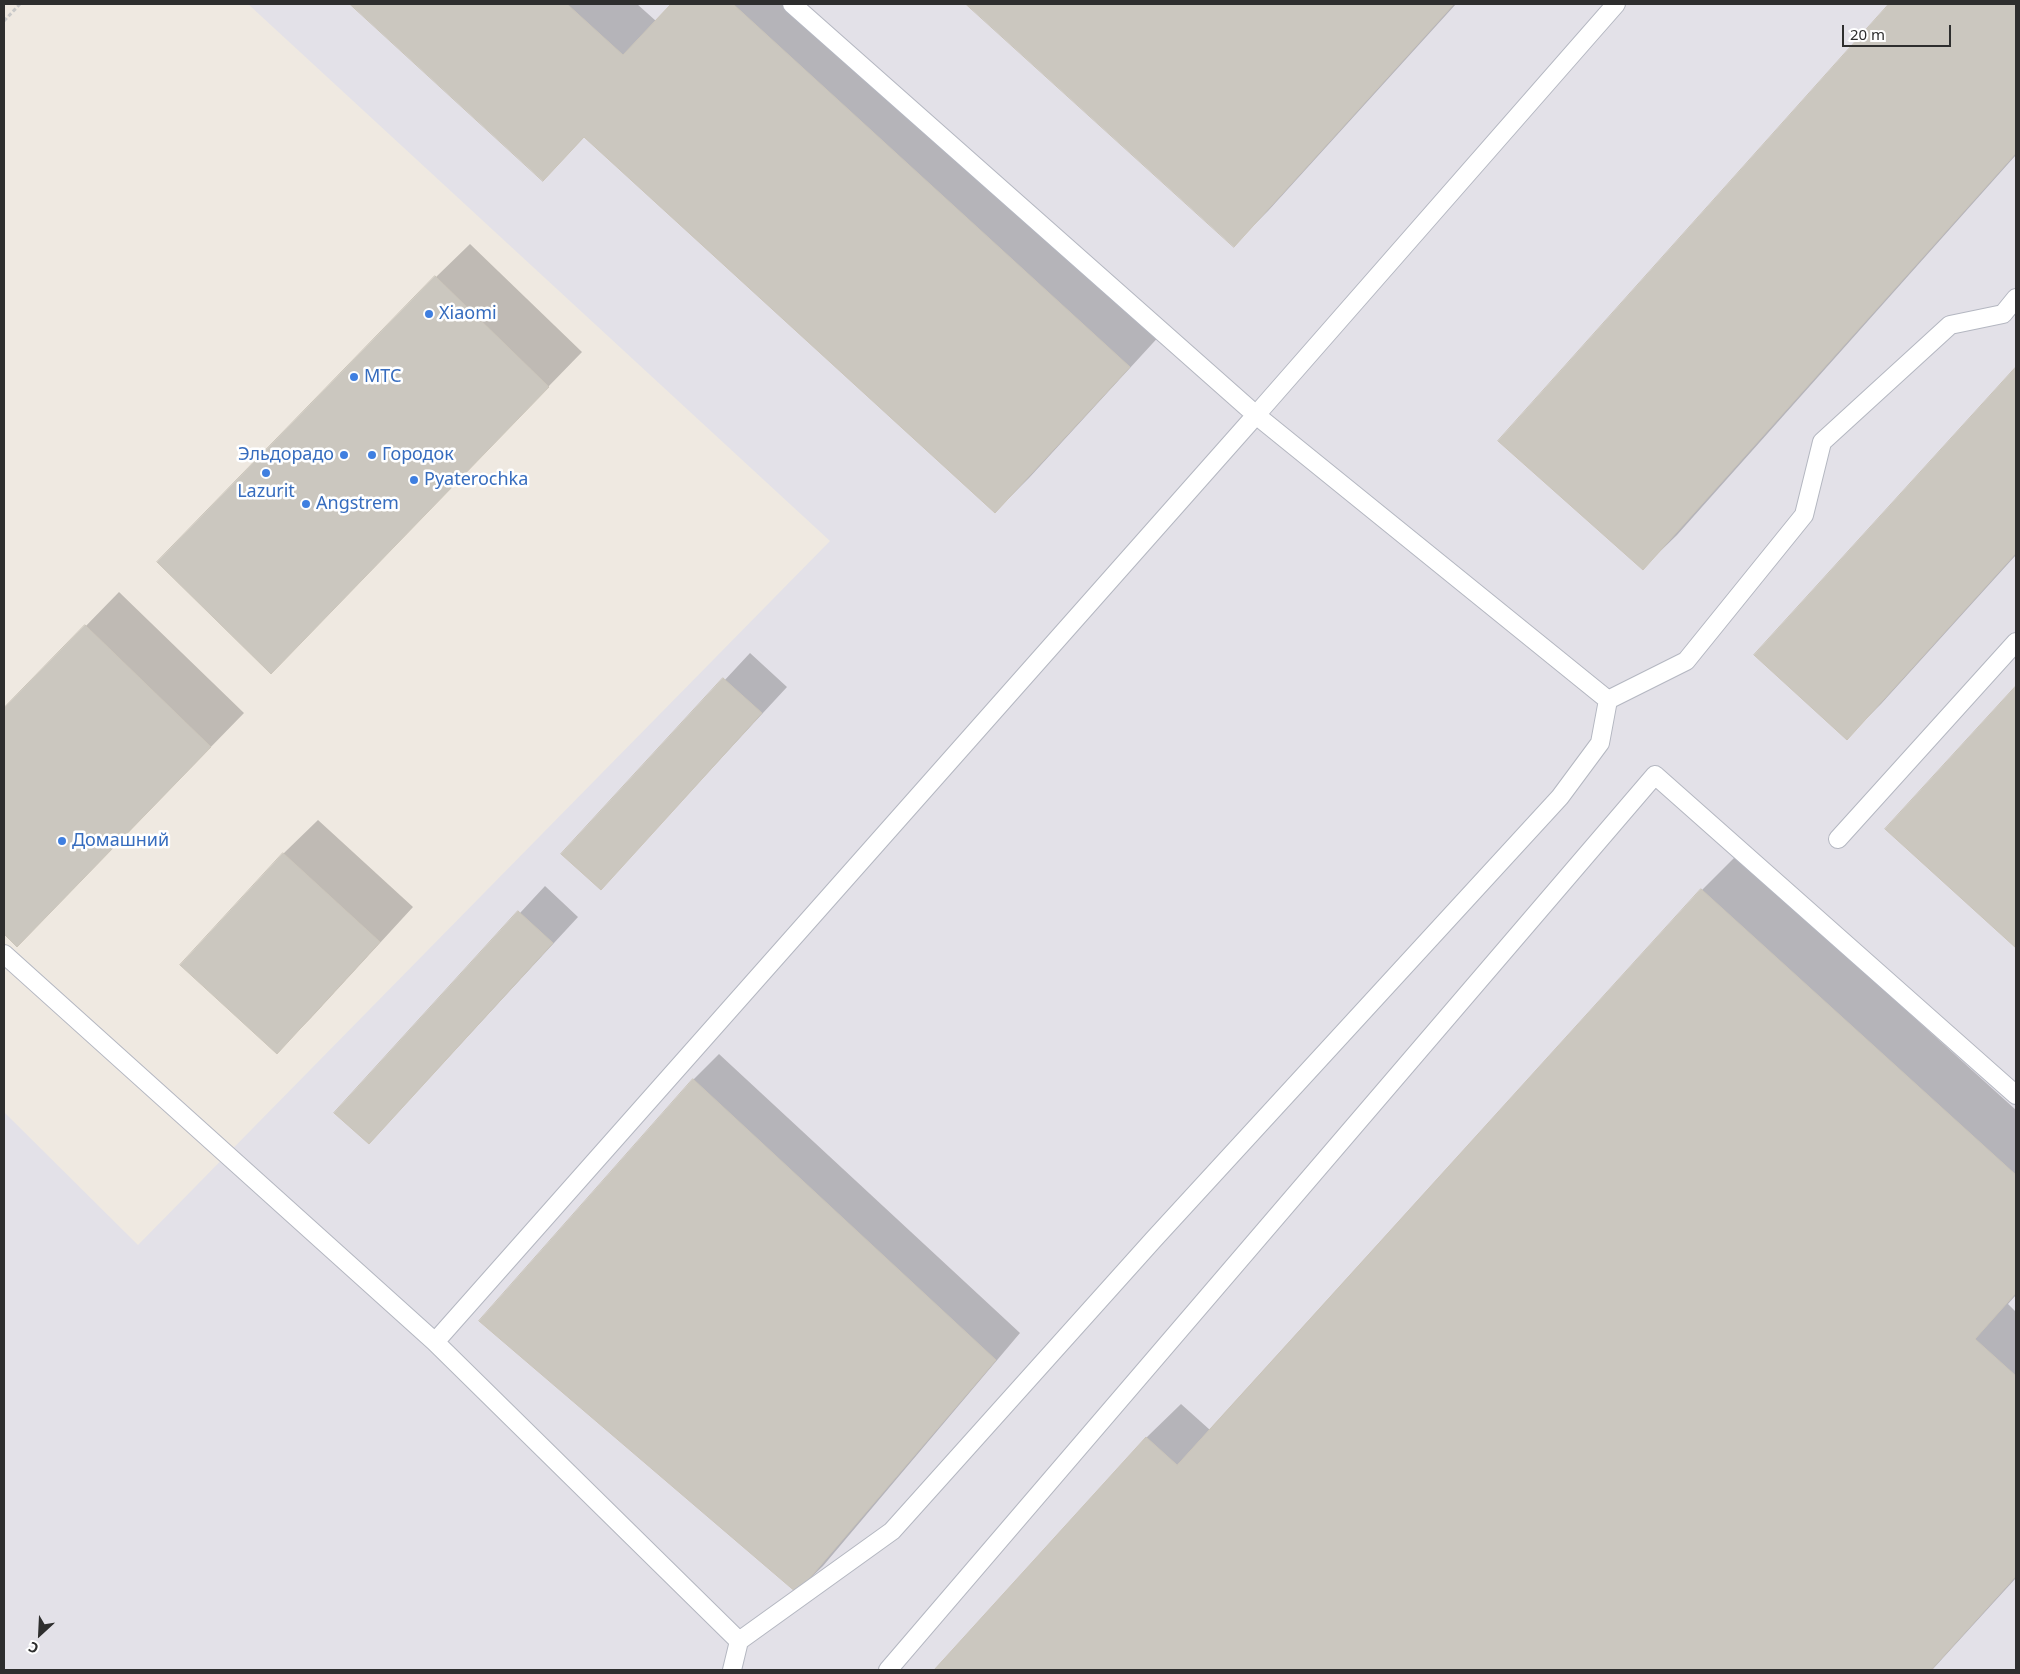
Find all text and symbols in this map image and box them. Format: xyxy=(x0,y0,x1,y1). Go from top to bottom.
scale bar xyxy=(1845,15,1954,47)
text: 20 m xyxy=(1850,24,1885,44)
place label: Xiaomi xyxy=(439,303,497,325)
marker: Xiaomi xyxy=(423,308,435,320)
place label: МТС xyxy=(364,366,401,388)
marker: МТС xyxy=(348,371,360,383)
place label: Эльдорадо xyxy=(238,444,334,466)
place label: Городок xyxy=(382,444,454,466)
marker: Эльдорадо xyxy=(338,449,350,461)
marker: Городок xyxy=(366,449,378,461)
marker: Lazurit xyxy=(260,467,272,479)
place label: Pyaterochka xyxy=(424,469,528,491)
marker: Pyaterochka xyxy=(408,474,420,486)
place label: Lazurit xyxy=(237,481,295,503)
place label: Angstrem xyxy=(316,493,399,515)
marker: Angstrem xyxy=(300,498,312,510)
place label: Домашний xyxy=(72,830,169,852)
marker: Домашний xyxy=(56,835,68,847)
north arrow xyxy=(15,1609,65,1659)
text: С xyxy=(25,1638,42,1659)

